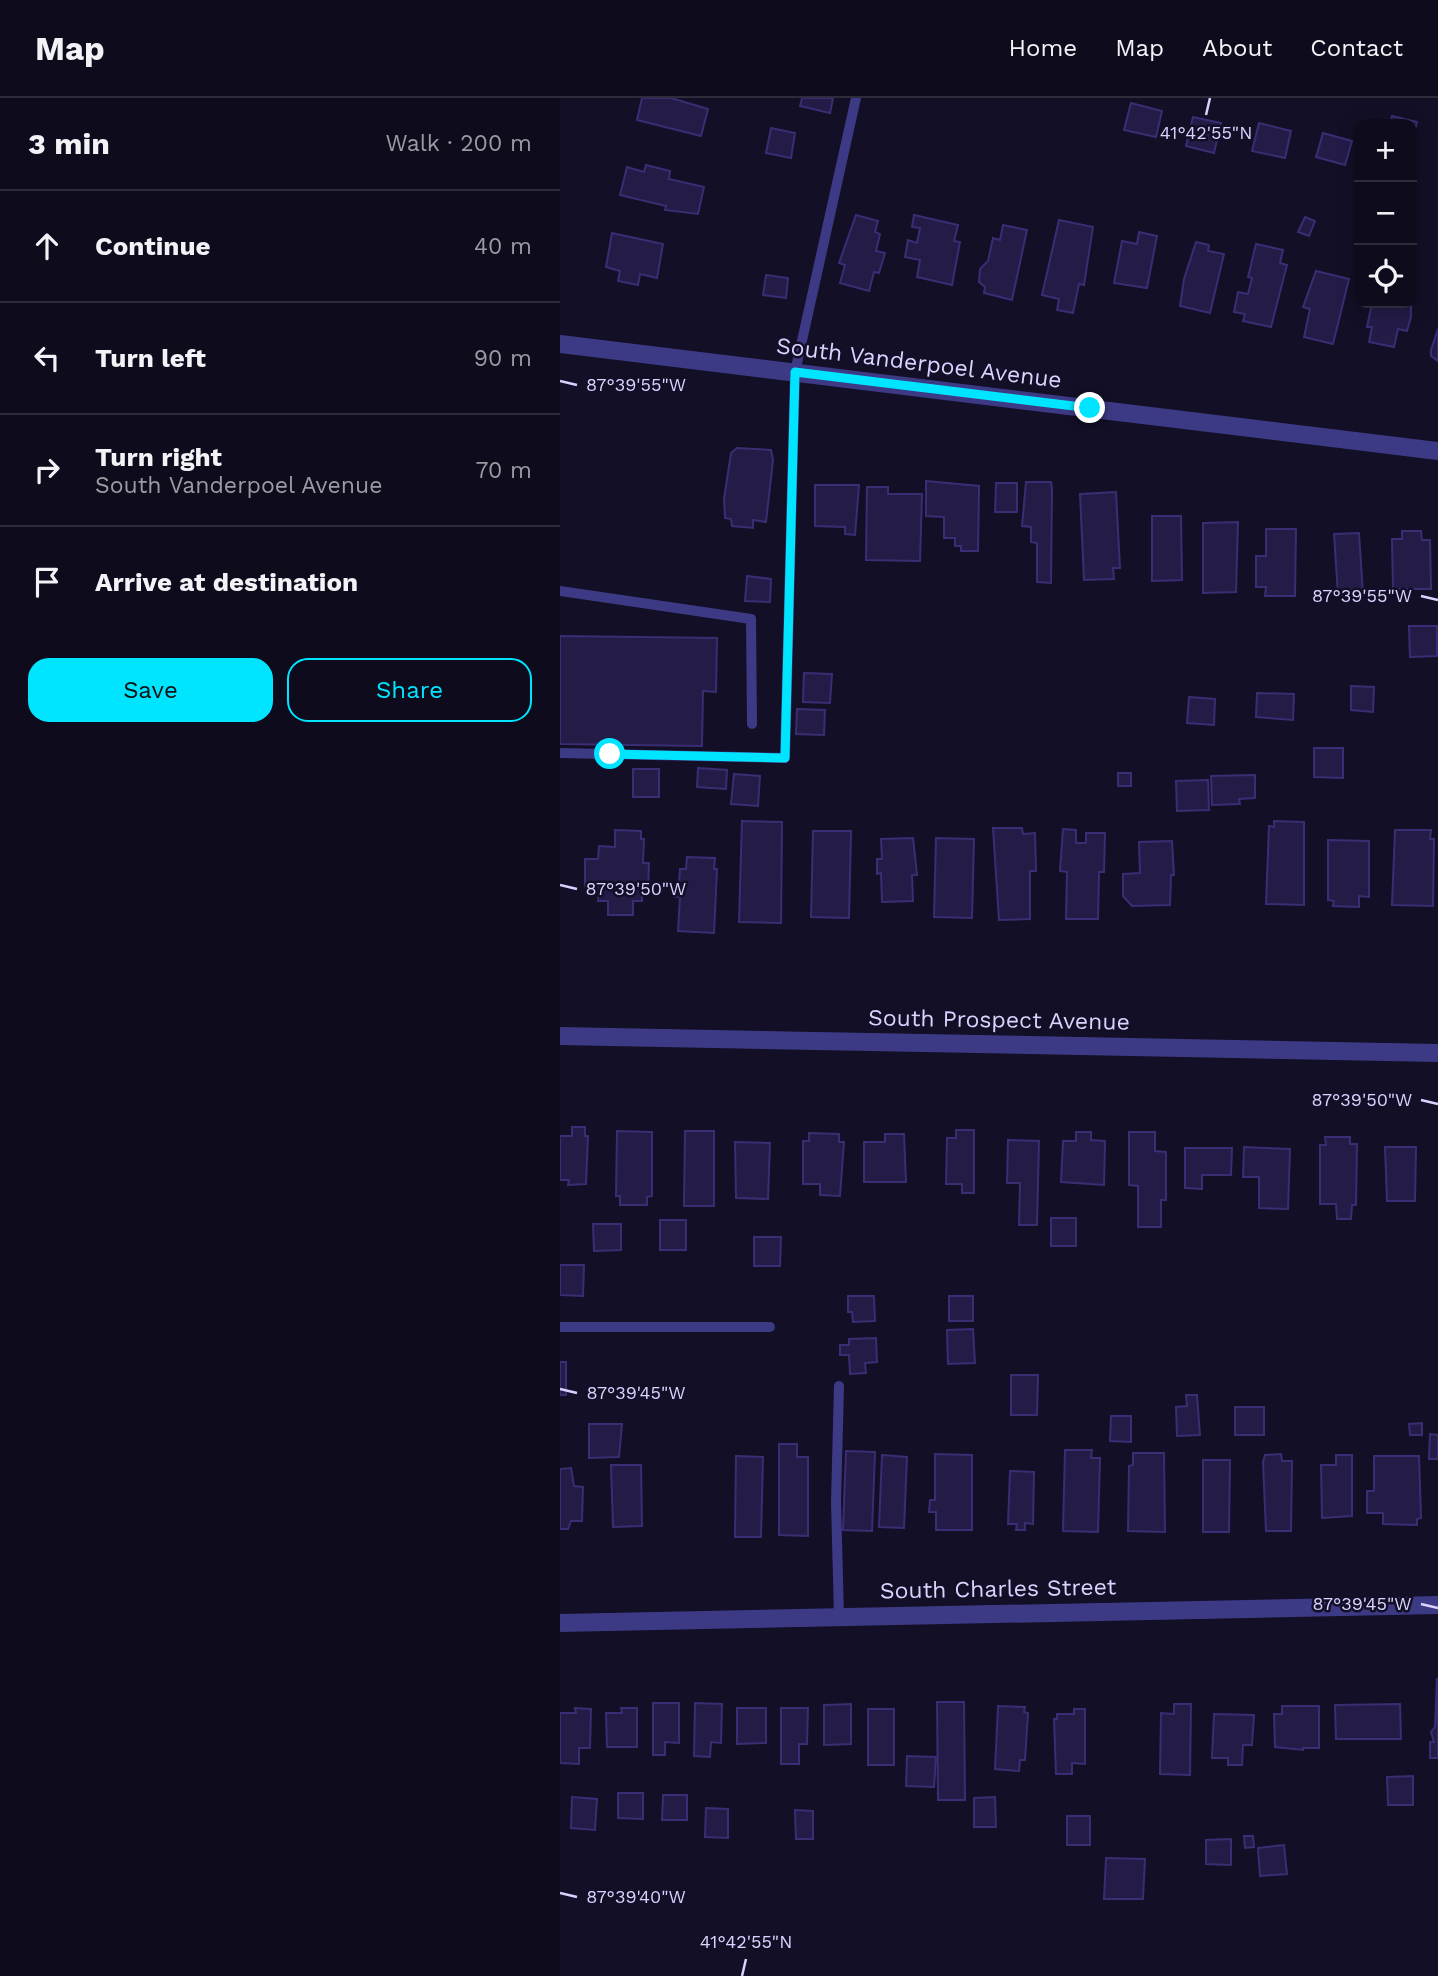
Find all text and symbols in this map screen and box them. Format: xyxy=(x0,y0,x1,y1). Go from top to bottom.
text: Map xyxy=(35,29,105,68)
text: Home xyxy=(1009,34,1077,62)
text: Map xyxy=(1115,34,1164,62)
text: About xyxy=(1202,34,1272,62)
text: Contact xyxy=(1310,34,1403,62)
map controls xyxy=(1354,119,1417,308)
button: + xyxy=(1354,119,1417,182)
text: 41°42'55"N xyxy=(1160,122,1252,143)
text: 3 min xyxy=(28,126,110,161)
text: Walk · 200 m xyxy=(386,130,532,157)
button: − xyxy=(1354,182,1417,245)
icon: ahead xyxy=(28,227,66,265)
text: Continue xyxy=(95,231,211,261)
text: 40 m xyxy=(474,233,532,260)
button: locate xyxy=(1354,245,1417,308)
street label: South Vanderpoel Avenue xyxy=(775,332,1063,394)
icon: left xyxy=(28,339,66,377)
text: Turn left xyxy=(95,343,206,373)
text: 90 m xyxy=(474,345,532,372)
text: 87°39'55"W xyxy=(586,374,686,395)
route end xyxy=(1074,392,1105,423)
text: Turn right xyxy=(95,442,222,472)
icon: right xyxy=(28,451,66,489)
text: 70 m xyxy=(475,457,532,484)
text: South Vanderpoel Avenue xyxy=(95,472,383,499)
icon: arrive xyxy=(28,563,66,601)
text: Arrive at destination xyxy=(95,567,358,597)
text: 87°39'55"W xyxy=(1312,585,1412,606)
button: Save xyxy=(28,658,273,722)
button: Share xyxy=(287,658,532,722)
route start xyxy=(594,738,625,769)
text: 87°39'50"W xyxy=(586,878,686,899)
street label: South Prospect Avenue xyxy=(868,1004,1130,1036)
text: 87°39'50"W xyxy=(1312,1089,1412,1110)
text: 87°39'45"W xyxy=(587,1382,685,1403)
street label: South Charles Street xyxy=(880,1573,1117,1605)
text: 87°39'45"W xyxy=(1313,1593,1411,1614)
text: 87°39'40"W xyxy=(586,1886,686,1907)
text: 41°42'55"N xyxy=(700,1931,792,1952)

